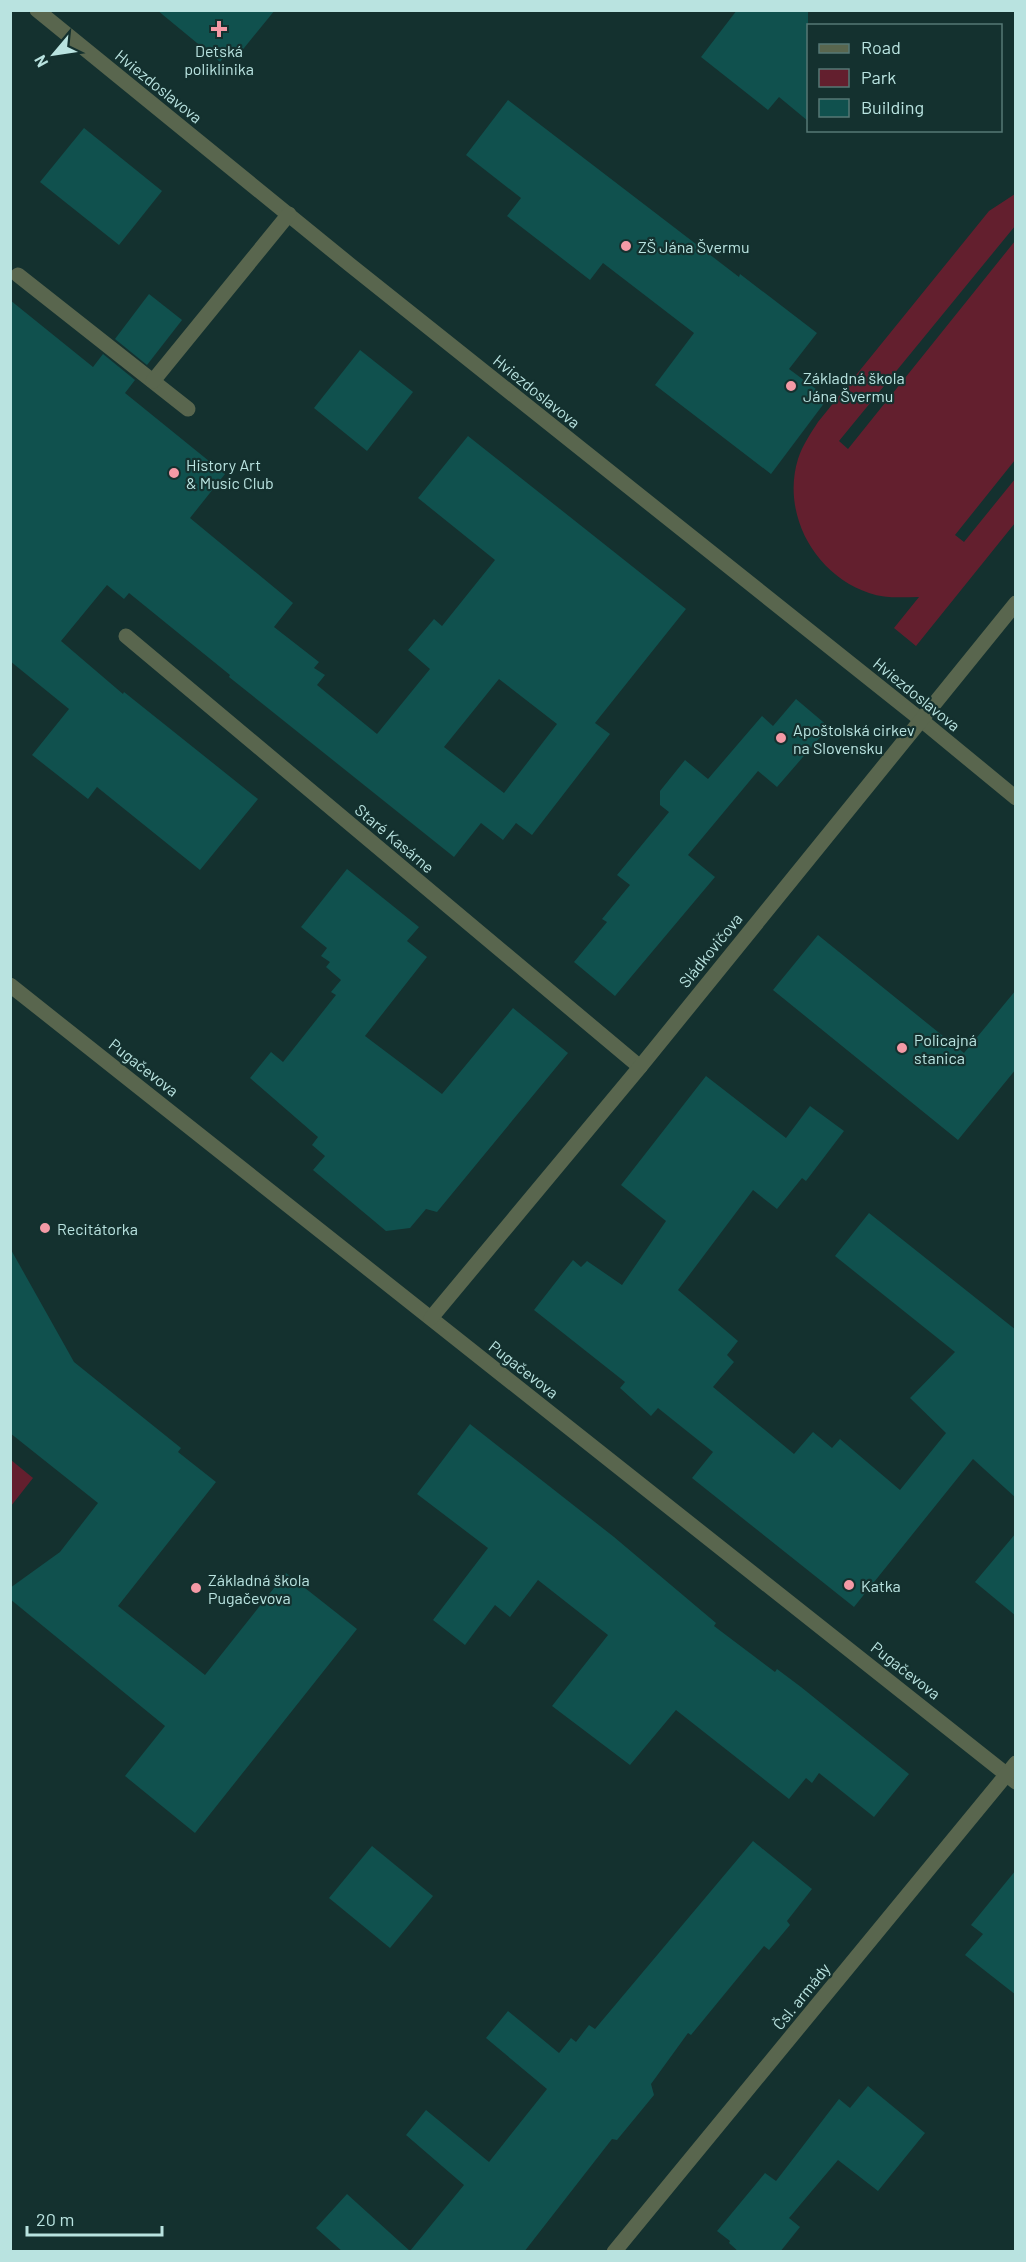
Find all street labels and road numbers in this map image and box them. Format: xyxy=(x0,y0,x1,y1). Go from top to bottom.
street label: Hviezdoslavova xyxy=(112,45,206,127)
street label: Hviezdoslavova xyxy=(490,350,584,432)
street label: Hviezdoslavova xyxy=(870,653,964,735)
street label: Staré Kasárne xyxy=(352,799,438,877)
street label: Sládkovičova xyxy=(674,909,746,991)
street label: Pugačevova xyxy=(106,1034,182,1100)
street label: Pugačevova xyxy=(486,1336,562,1402)
street label: Pugačevova xyxy=(868,1637,944,1703)
street label: Čsl. armády xyxy=(768,1958,834,2033)

